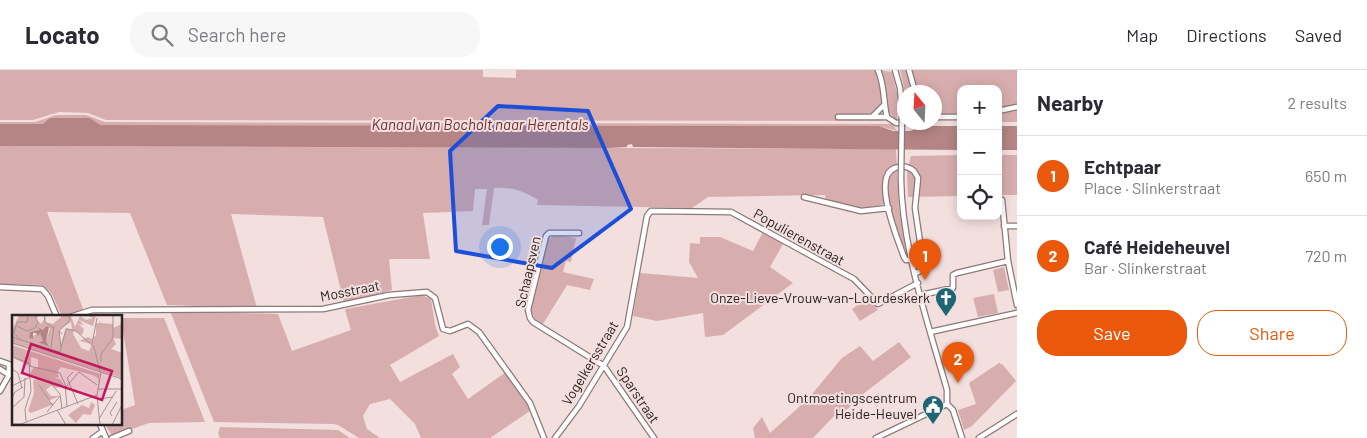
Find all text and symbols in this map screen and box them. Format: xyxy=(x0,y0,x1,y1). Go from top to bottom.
search box xyxy=(130,12,480,57)
text: Locato xyxy=(25,20,100,49)
icon: search xyxy=(148,21,176,49)
text: Search here xyxy=(188,23,286,46)
text: Map xyxy=(1126,24,1158,46)
text: Directions xyxy=(1186,24,1267,46)
text: Saved xyxy=(1295,24,1342,46)
north arrow xyxy=(897,85,942,130)
map controls xyxy=(957,85,1002,220)
button: + xyxy=(957,85,1002,130)
text: Nearby xyxy=(1037,90,1103,115)
text: 2 results xyxy=(1288,93,1347,112)
water label: Kanaal van Bocholt naar Herentals xyxy=(371,115,589,133)
button: − xyxy=(957,130,1002,175)
text: Echtpaar xyxy=(1084,155,1161,178)
text: 1 xyxy=(1050,166,1056,185)
text: 650 m xyxy=(1305,166,1347,185)
button: locate xyxy=(957,175,1002,220)
text: Place · Slinkerstraat xyxy=(1084,178,1221,197)
street label: Populierenstraat xyxy=(751,205,848,269)
your location xyxy=(487,234,513,260)
street label: Schaapsven xyxy=(511,235,544,309)
text: Café Heideheuvel xyxy=(1084,235,1230,258)
pin: 1 xyxy=(909,239,941,280)
text: 2 xyxy=(1049,246,1057,265)
text: 720 m xyxy=(1305,246,1347,265)
text: Bar · Slinkerstraat xyxy=(1084,258,1207,277)
street label: Mosstraat xyxy=(319,276,381,305)
church icon: Onze-Lieve-Vrouw-van-Lourdeskerk xyxy=(934,286,958,317)
place label: Onze-Lieve-Vrouw-van-Lourdeskerk xyxy=(710,289,930,306)
button: Save xyxy=(1037,310,1187,356)
button: Share xyxy=(1197,310,1347,356)
inset map xyxy=(12,315,122,426)
street label: Vogelkersstraat xyxy=(558,317,621,408)
pin: 2 xyxy=(942,342,974,383)
street label: Sparstraat xyxy=(613,363,663,426)
place label: Ontmoetingscentrum Heide-Heuvel xyxy=(787,389,917,422)
public building icon: Ontmoetingscentrum Heide-Heuvel xyxy=(921,394,945,425)

